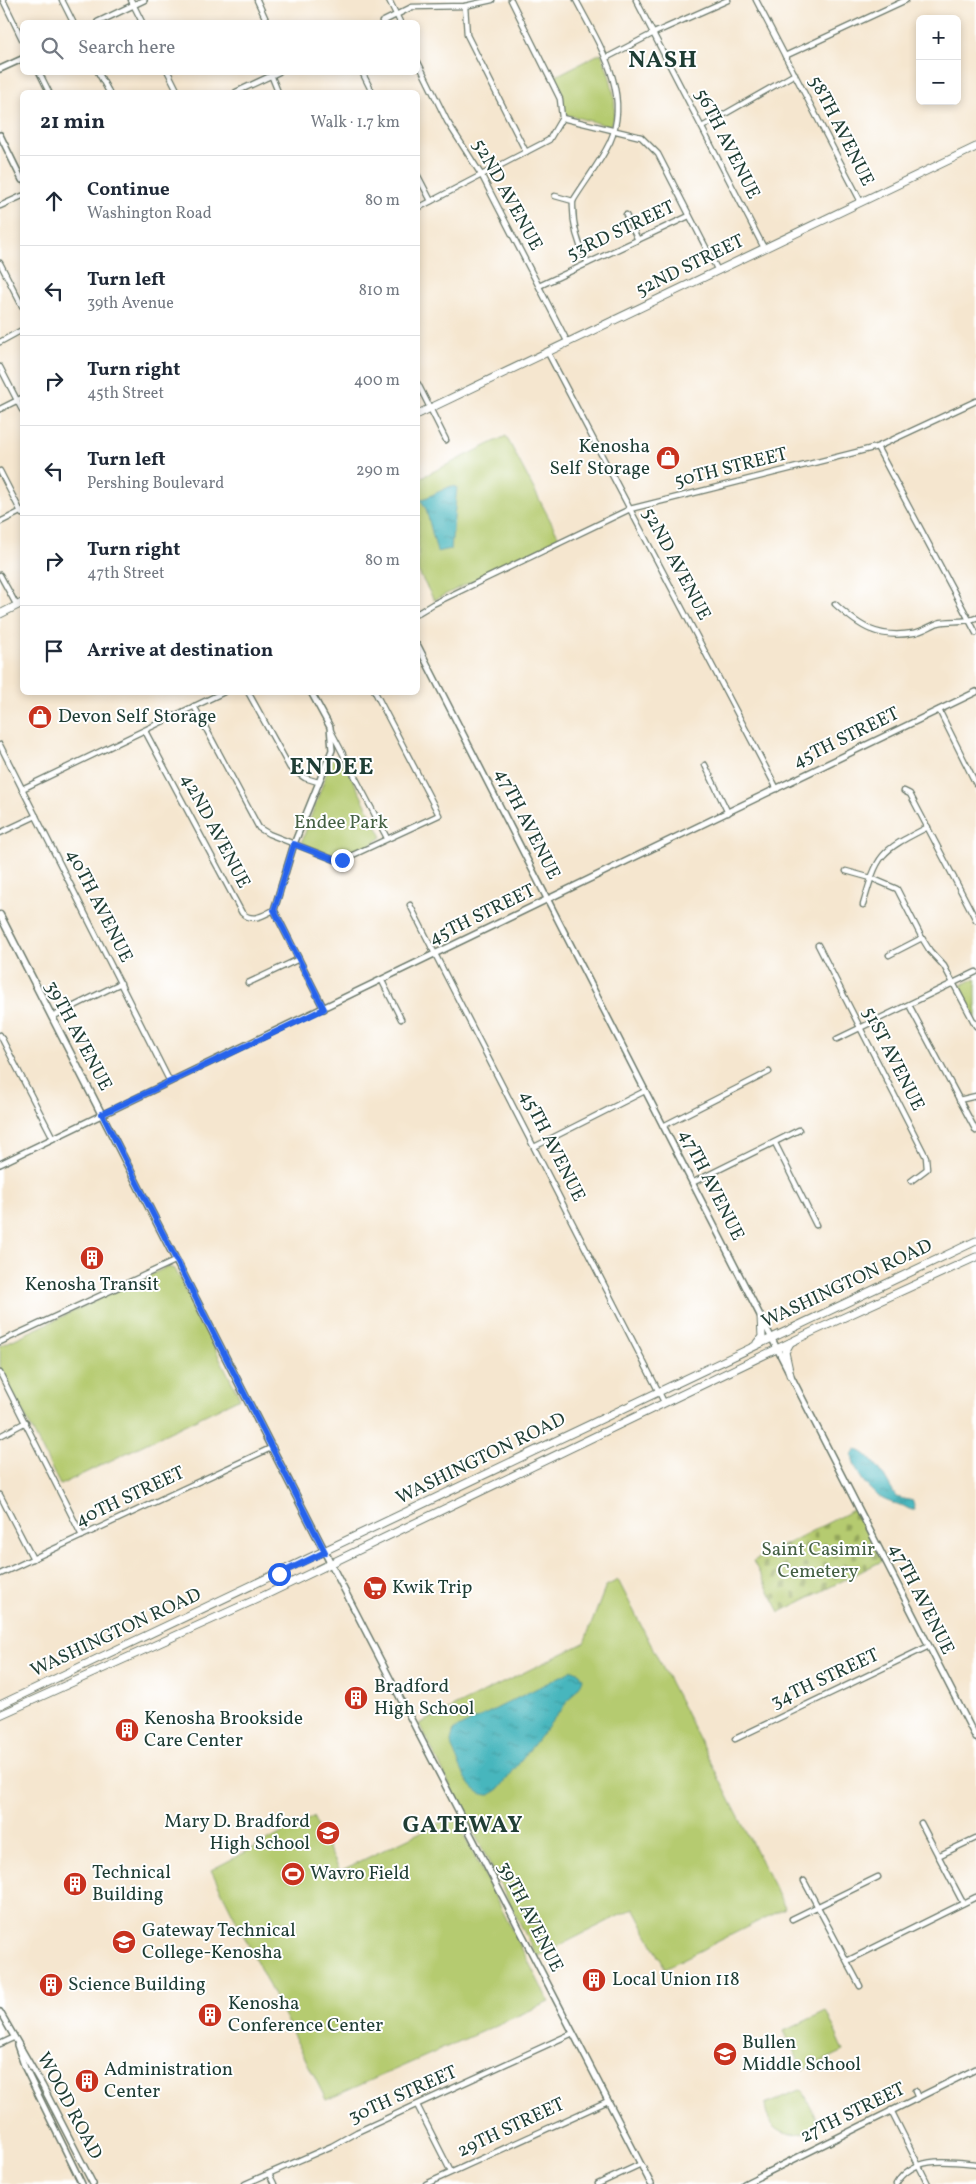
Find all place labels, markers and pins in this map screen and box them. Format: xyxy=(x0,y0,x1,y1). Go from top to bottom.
place label: Kenosha Self Storage xyxy=(549,434,650,482)
shop icon: Kenosha Self Storage xyxy=(655,445,681,471)
shop icon: Devon Self Storage xyxy=(27,704,53,730)
place label: Devon Self Storage xyxy=(58,704,216,730)
building icon: Kenosha Transit xyxy=(79,1245,105,1271)
place label: Kenosha Transit xyxy=(25,1272,160,1298)
supermarket icon: Kwik Trip xyxy=(362,1575,388,1601)
place label: Kwik Trip xyxy=(392,1575,473,1601)
place label: Bradford High School xyxy=(374,1674,475,1722)
building icon: Bradford High School xyxy=(343,1685,369,1711)
place label: Kenosha Brookside Care Center xyxy=(144,1706,303,1754)
building icon: Kenosha Brookside Care Center xyxy=(114,1717,140,1743)
place label: Mary D. Bradford High School xyxy=(164,1809,310,1857)
school or university icon: Mary D. Bradford High School xyxy=(315,1820,341,1846)
place label: Technical Building xyxy=(92,1860,171,1908)
sports icon: Wavro Field xyxy=(280,1861,306,1887)
place label: Wavro Field xyxy=(310,1861,410,1887)
building icon: Technical Building xyxy=(62,1871,88,1897)
place label: Gateway Technical College-Kenosha xyxy=(142,1918,296,1966)
school or university icon: Gateway Technical College-Kenosha xyxy=(111,1929,137,1955)
building icon: Local Union 118 xyxy=(581,1967,607,1993)
place label: Local Union 118 xyxy=(612,1967,740,1993)
building icon: Science Building xyxy=(38,1972,64,1998)
place label: Science Building xyxy=(68,1972,206,1998)
place label: Kenosha Conference Center xyxy=(228,1991,383,2039)
building icon: Kenosha Conference Center xyxy=(197,2002,223,2028)
place label: Bullen Middle School xyxy=(742,2030,861,2078)
school or university icon: Bullen Middle School xyxy=(712,2041,738,2067)
place label: Administration Center xyxy=(104,2057,233,2105)
building icon: Administration Center xyxy=(74,2068,100,2094)

